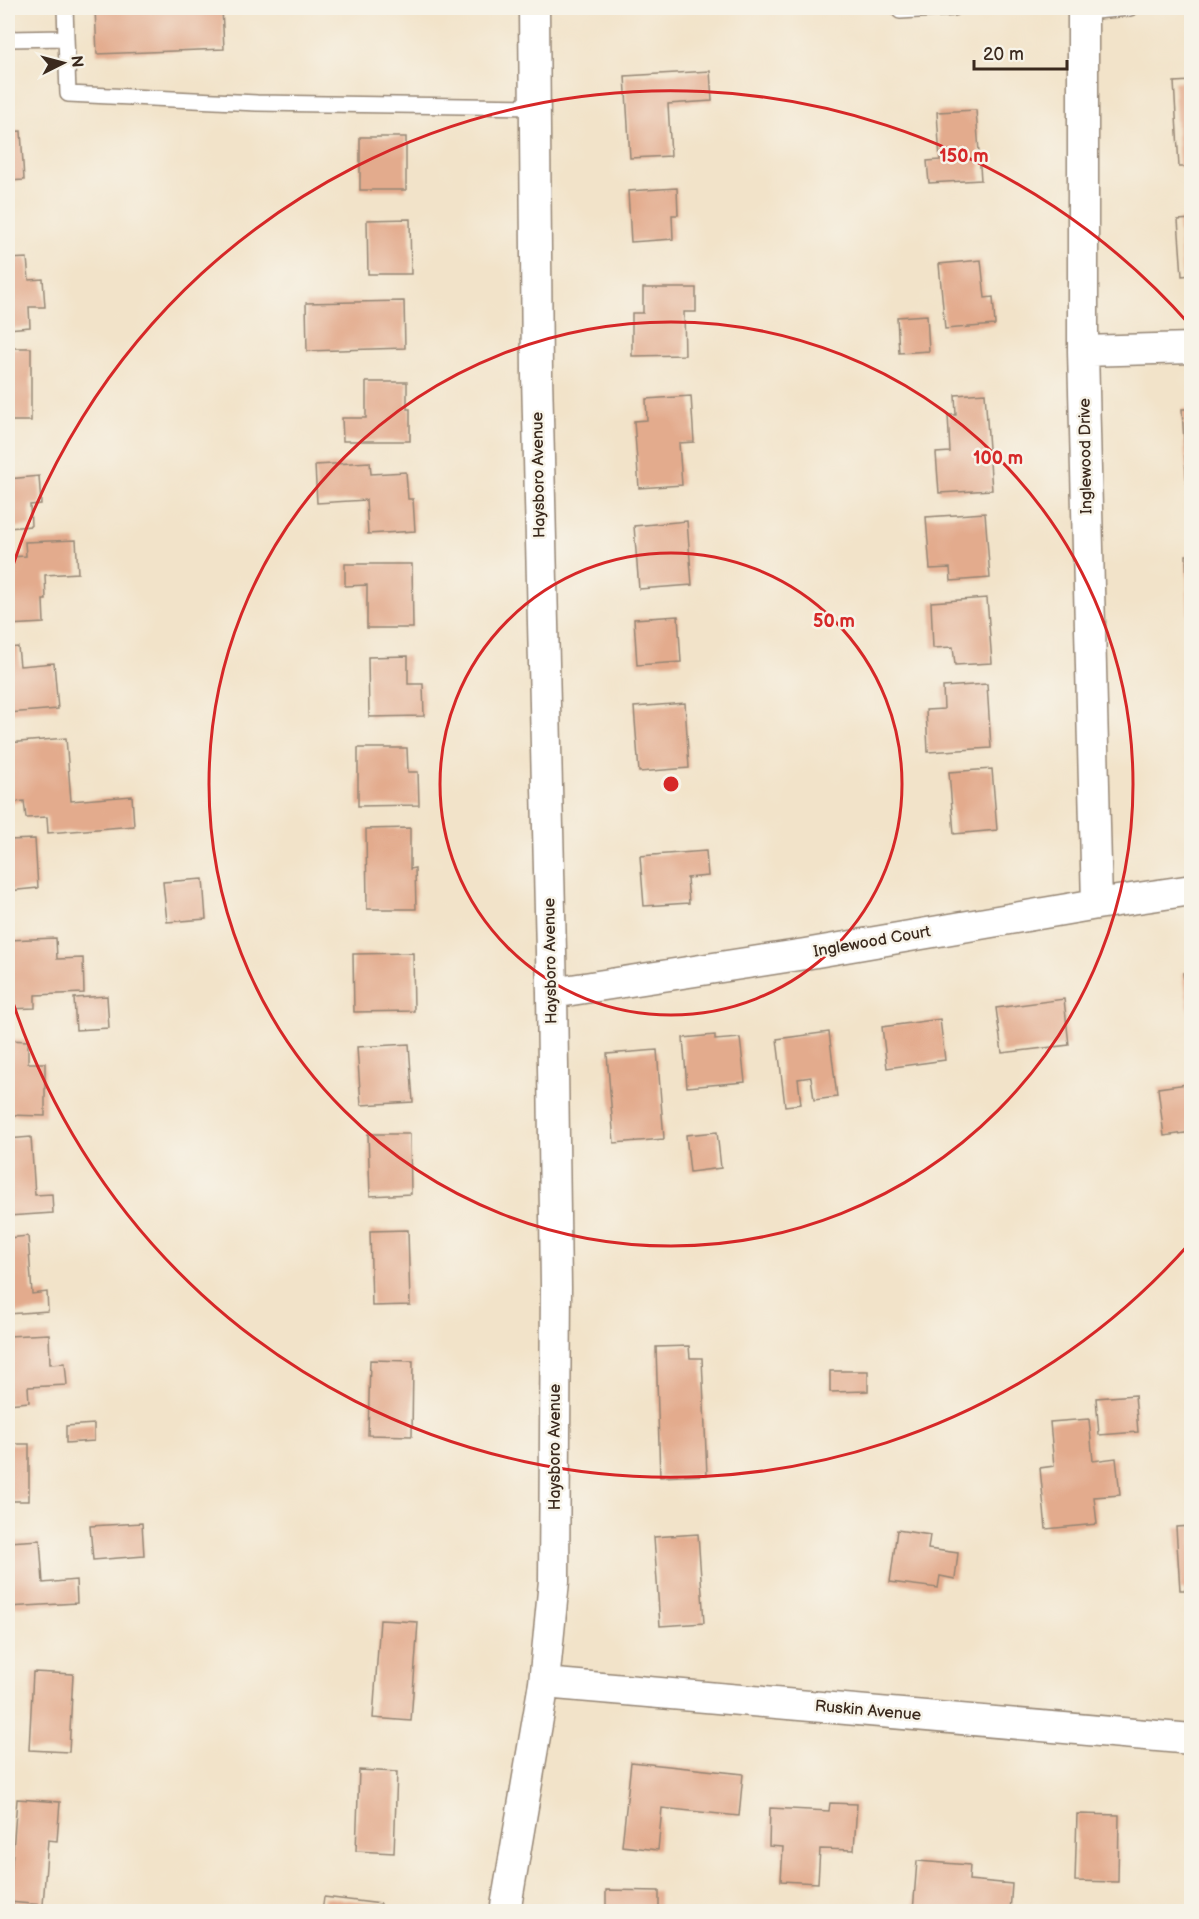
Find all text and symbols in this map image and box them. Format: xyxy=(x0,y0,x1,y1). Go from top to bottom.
north arrow xyxy=(33,33,93,93)
scale bar xyxy=(974,33,1067,71)
text: 20 m xyxy=(983,44,1024,65)
text: N xyxy=(66,55,87,69)
text: 150 m xyxy=(939,146,989,167)
street label: Inglewood Drive xyxy=(1075,397,1097,514)
street label: Haysboro Avenue xyxy=(528,411,550,538)
text: 100 m xyxy=(973,448,1023,469)
text: 50 m xyxy=(813,611,855,632)
centre of rings xyxy=(661,774,681,794)
street label: Haysboro Avenue xyxy=(540,897,562,1024)
street label: Inglewood Court xyxy=(812,922,932,962)
street label: Haysboro Avenue xyxy=(546,1383,565,1510)
street label: Ruskin Avenue xyxy=(814,1697,923,1725)

